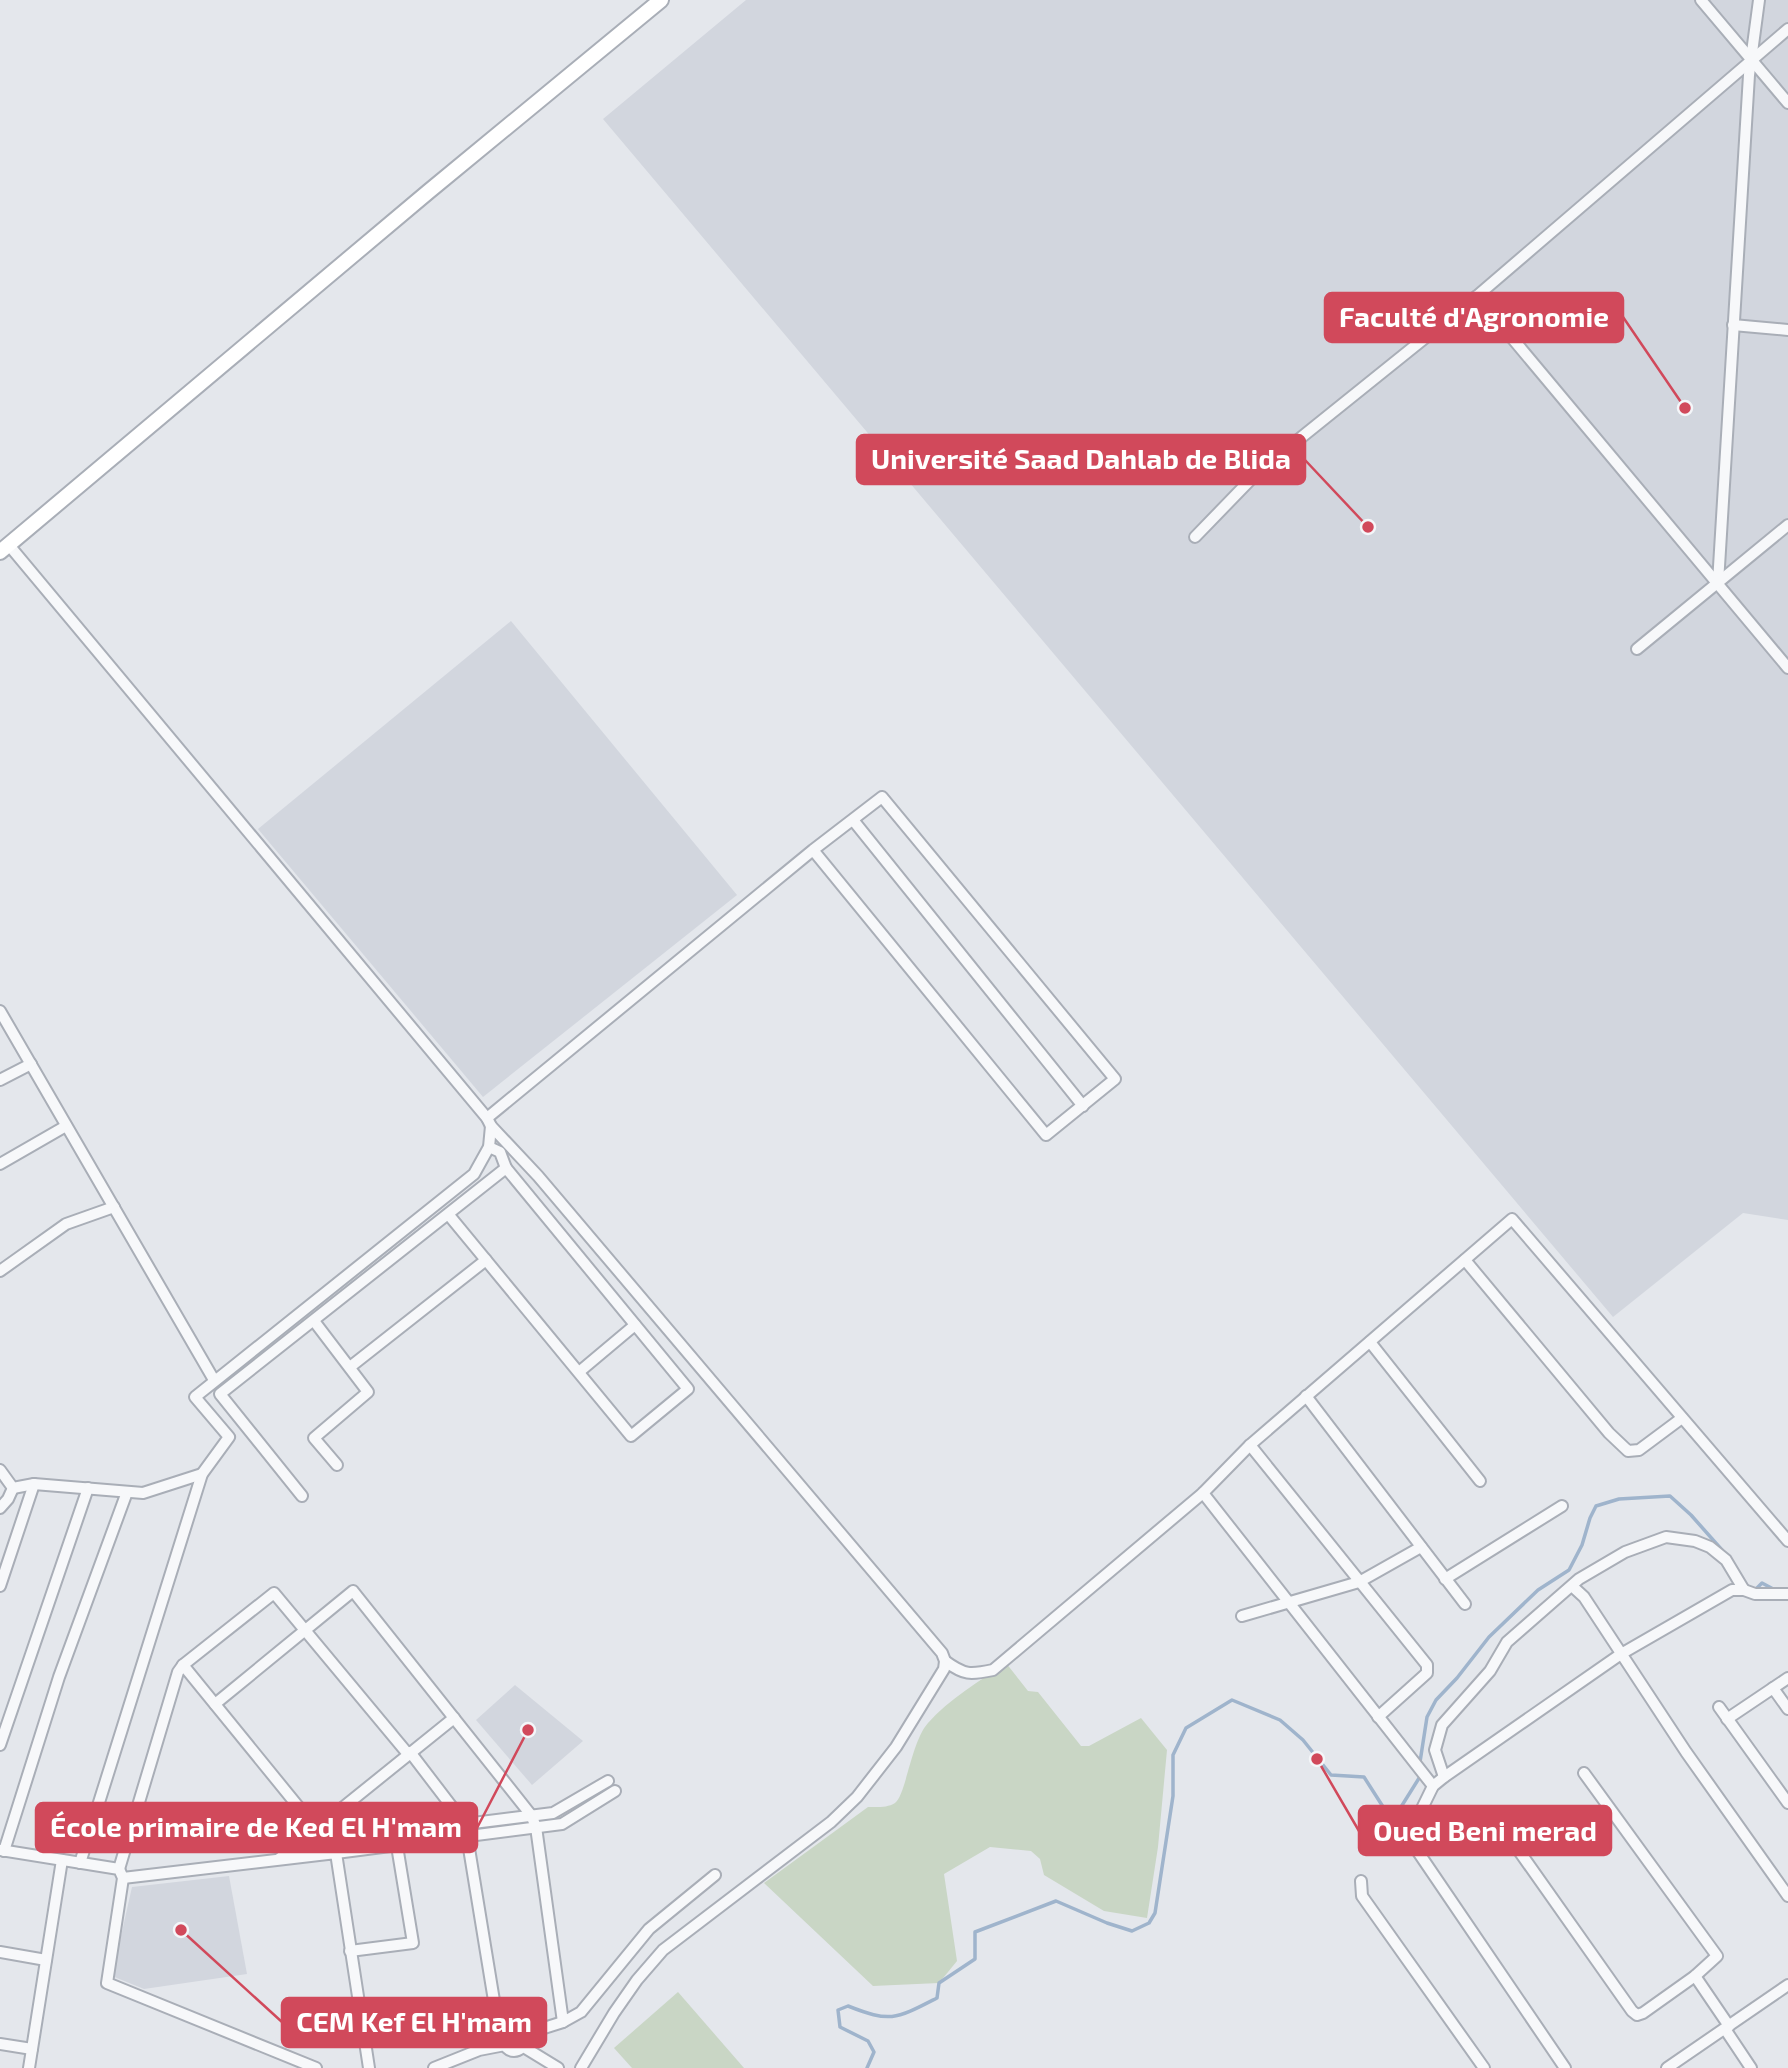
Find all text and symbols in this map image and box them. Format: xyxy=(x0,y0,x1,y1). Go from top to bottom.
callout: Faculté d'Agronomie xyxy=(1325,293,1623,342)
text: Faculté d'Agronomie xyxy=(1339,299,1609,333)
callout: Université Saad Dahlab de Blida xyxy=(857,435,1305,484)
text: Université Saad Dahlab de Blida xyxy=(871,441,1291,475)
callout: École primaire de Ked El H'mam xyxy=(36,1803,477,1852)
callout: Oued Beni merad xyxy=(1359,1806,1611,1855)
text: École primaire de Ked El H'mam xyxy=(50,1809,462,1843)
text: Oued Beni merad xyxy=(1373,1813,1597,1847)
callout: CEM Kef El H'mam xyxy=(282,1998,546,2047)
text: CEM Kef El H'mam xyxy=(296,2004,532,2038)

